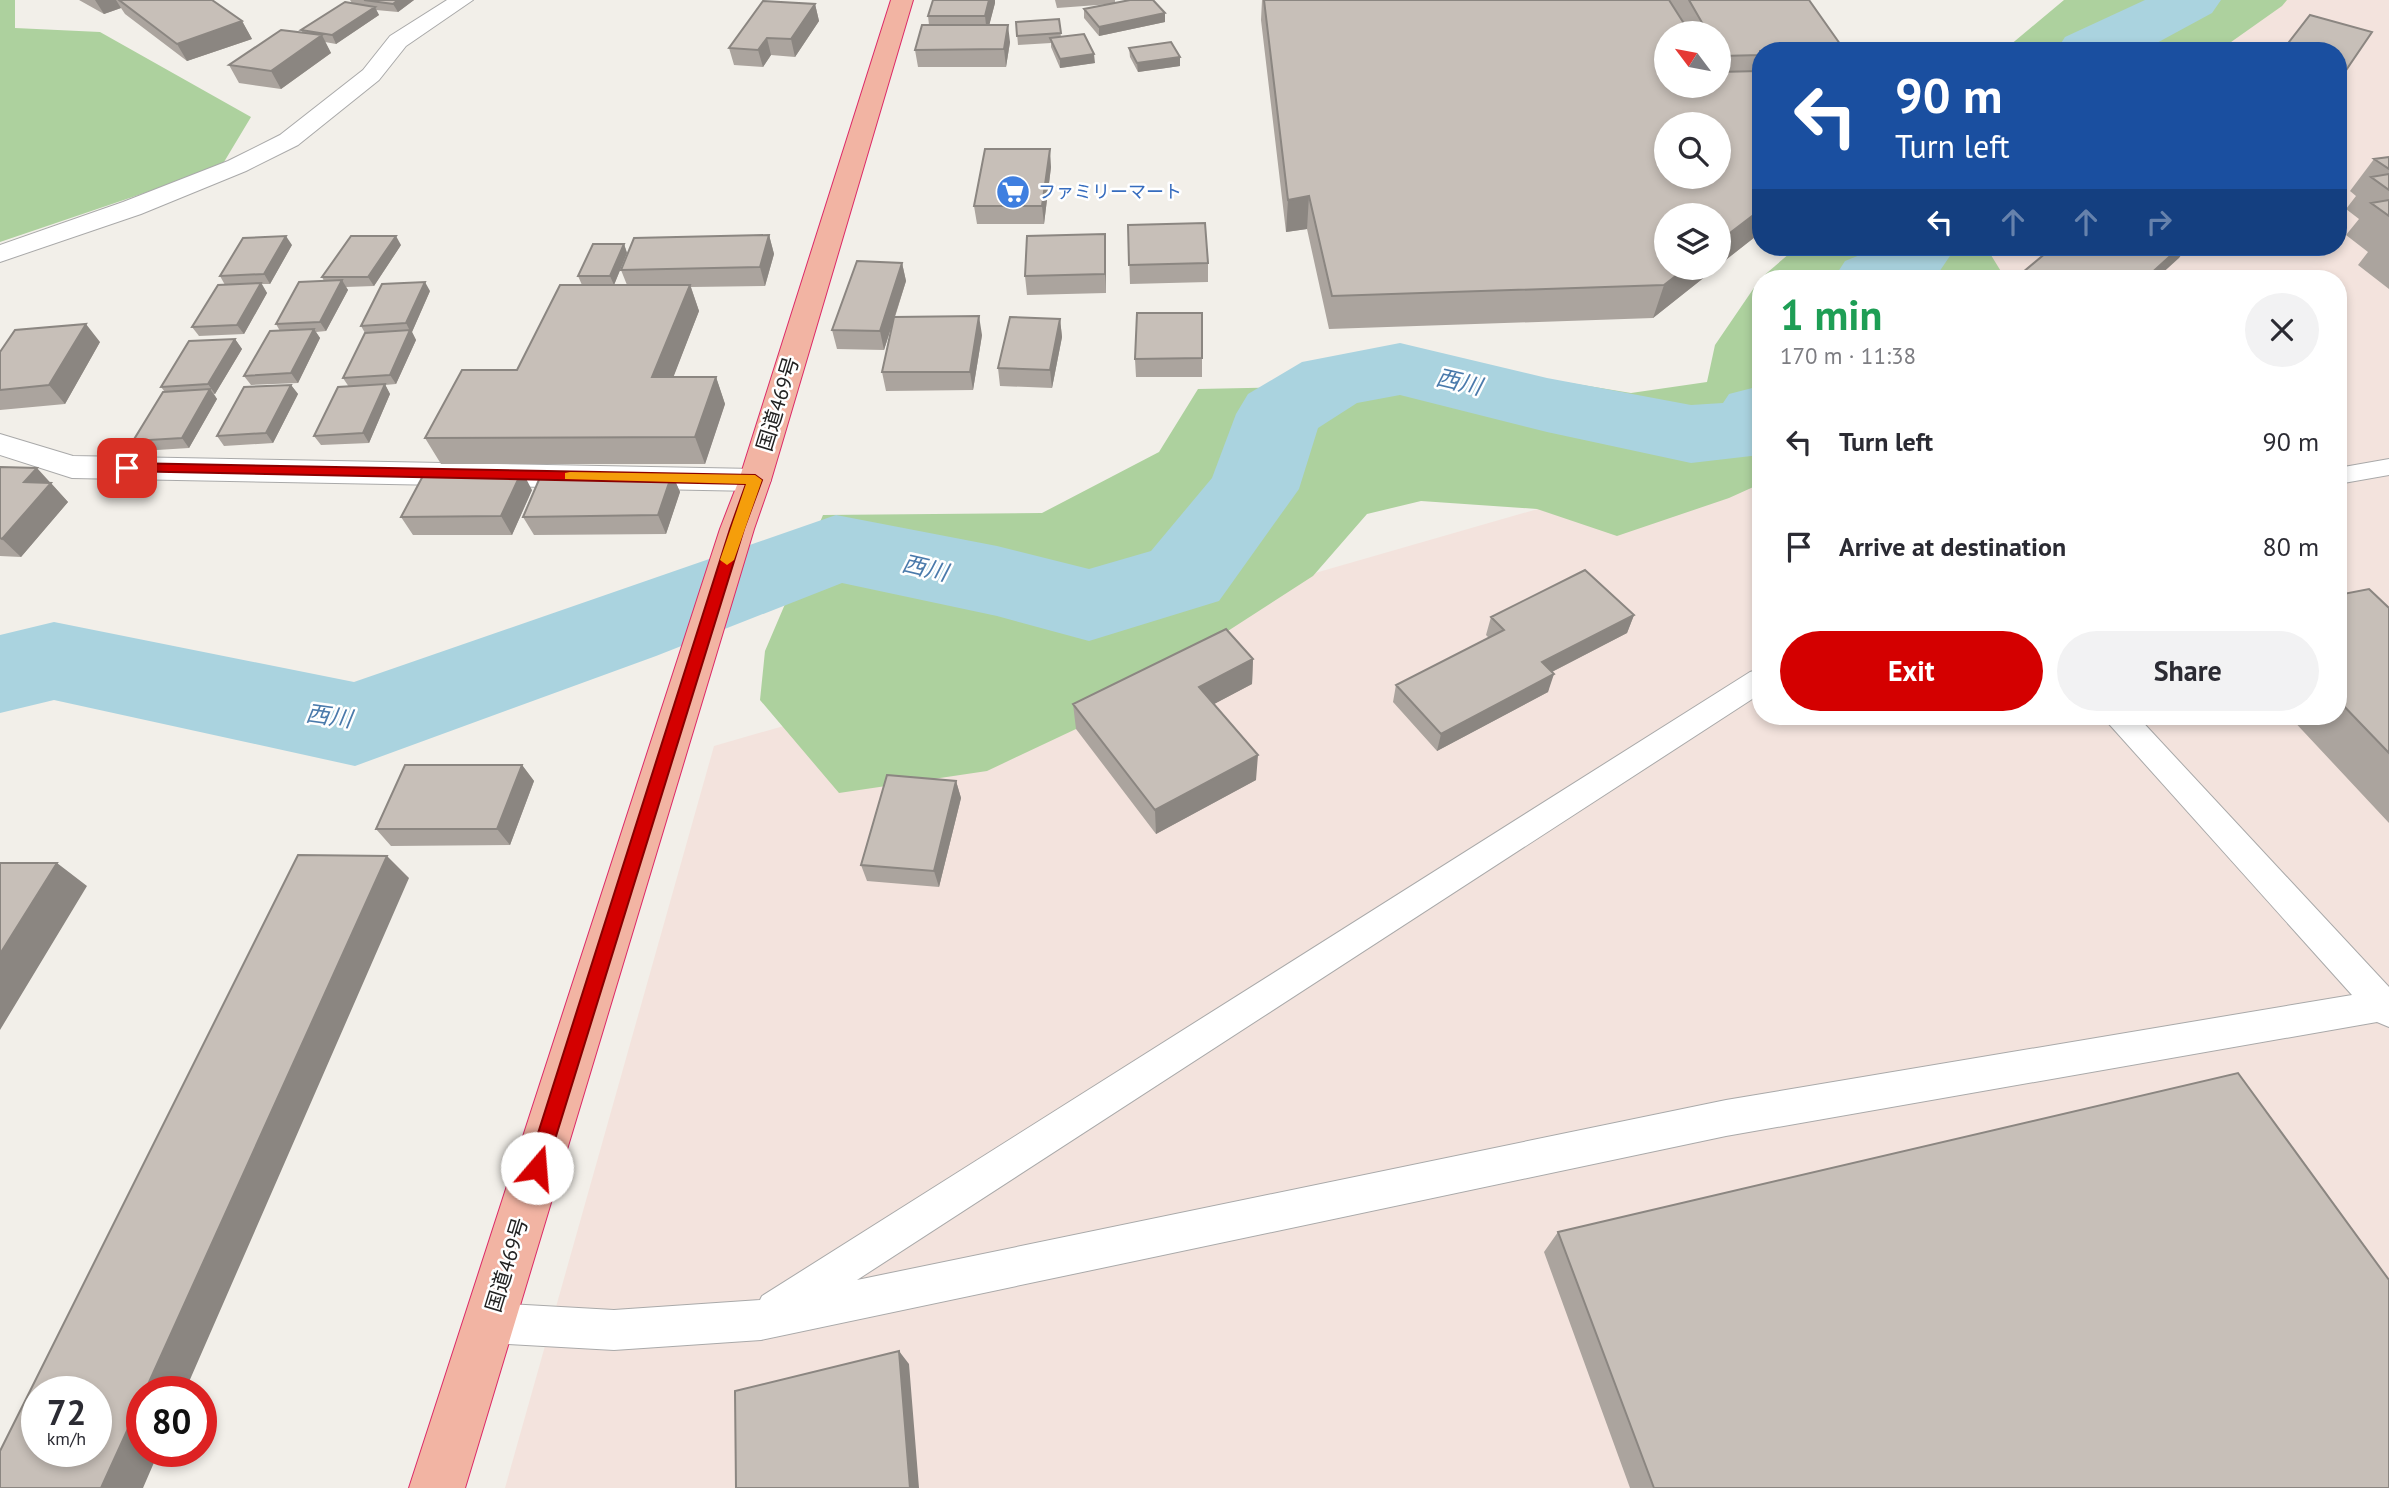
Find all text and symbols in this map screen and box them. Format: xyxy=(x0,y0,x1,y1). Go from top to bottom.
north arrow xyxy=(1654,21,1731,98)
map controls xyxy=(1654,21,1731,280)
text: 90 m xyxy=(1895,63,2002,127)
icon: left xyxy=(1780,70,1871,161)
button: search xyxy=(1654,112,1731,189)
text: Turn left xyxy=(1895,125,2010,167)
supermarket icon: ファミリーマート xyxy=(994,173,1032,211)
place label: ファミリーマート xyxy=(1038,180,1182,203)
button: layers xyxy=(1654,203,1731,280)
icon: left xyxy=(1921,203,1959,241)
icon: ahead xyxy=(1994,203,2032,241)
icon: ahead xyxy=(2067,203,2105,241)
icon: right xyxy=(2140,203,2178,241)
text: 1 min xyxy=(1780,287,1882,342)
button: close xyxy=(2245,293,2319,367)
text: 170 m · 11:38 xyxy=(1780,341,1916,370)
street label: 国道469号 xyxy=(750,353,805,454)
water label: 西川 xyxy=(1433,362,1488,401)
icon: left xyxy=(1780,423,1818,461)
text: Turn left xyxy=(1839,425,1933,458)
text: 90 m xyxy=(2263,425,2319,458)
pin xyxy=(97,438,157,498)
icon: arrive xyxy=(108,449,146,487)
icon: arrive xyxy=(1780,528,1818,566)
text: Arrive at destination xyxy=(1839,530,2066,563)
text: 80 m xyxy=(2263,530,2319,563)
water label: 西川 xyxy=(899,548,954,587)
button: Exit xyxy=(1780,631,2043,711)
button: Share xyxy=(2057,631,2319,711)
water label: 西川 xyxy=(304,698,357,733)
position arrow xyxy=(500,1131,574,1205)
street label: 国道469号 xyxy=(479,1214,534,1315)
speed limit sign: 80 xyxy=(126,1376,217,1467)
text: 72 xyxy=(47,1389,86,1435)
text: km/h xyxy=(47,1427,86,1450)

